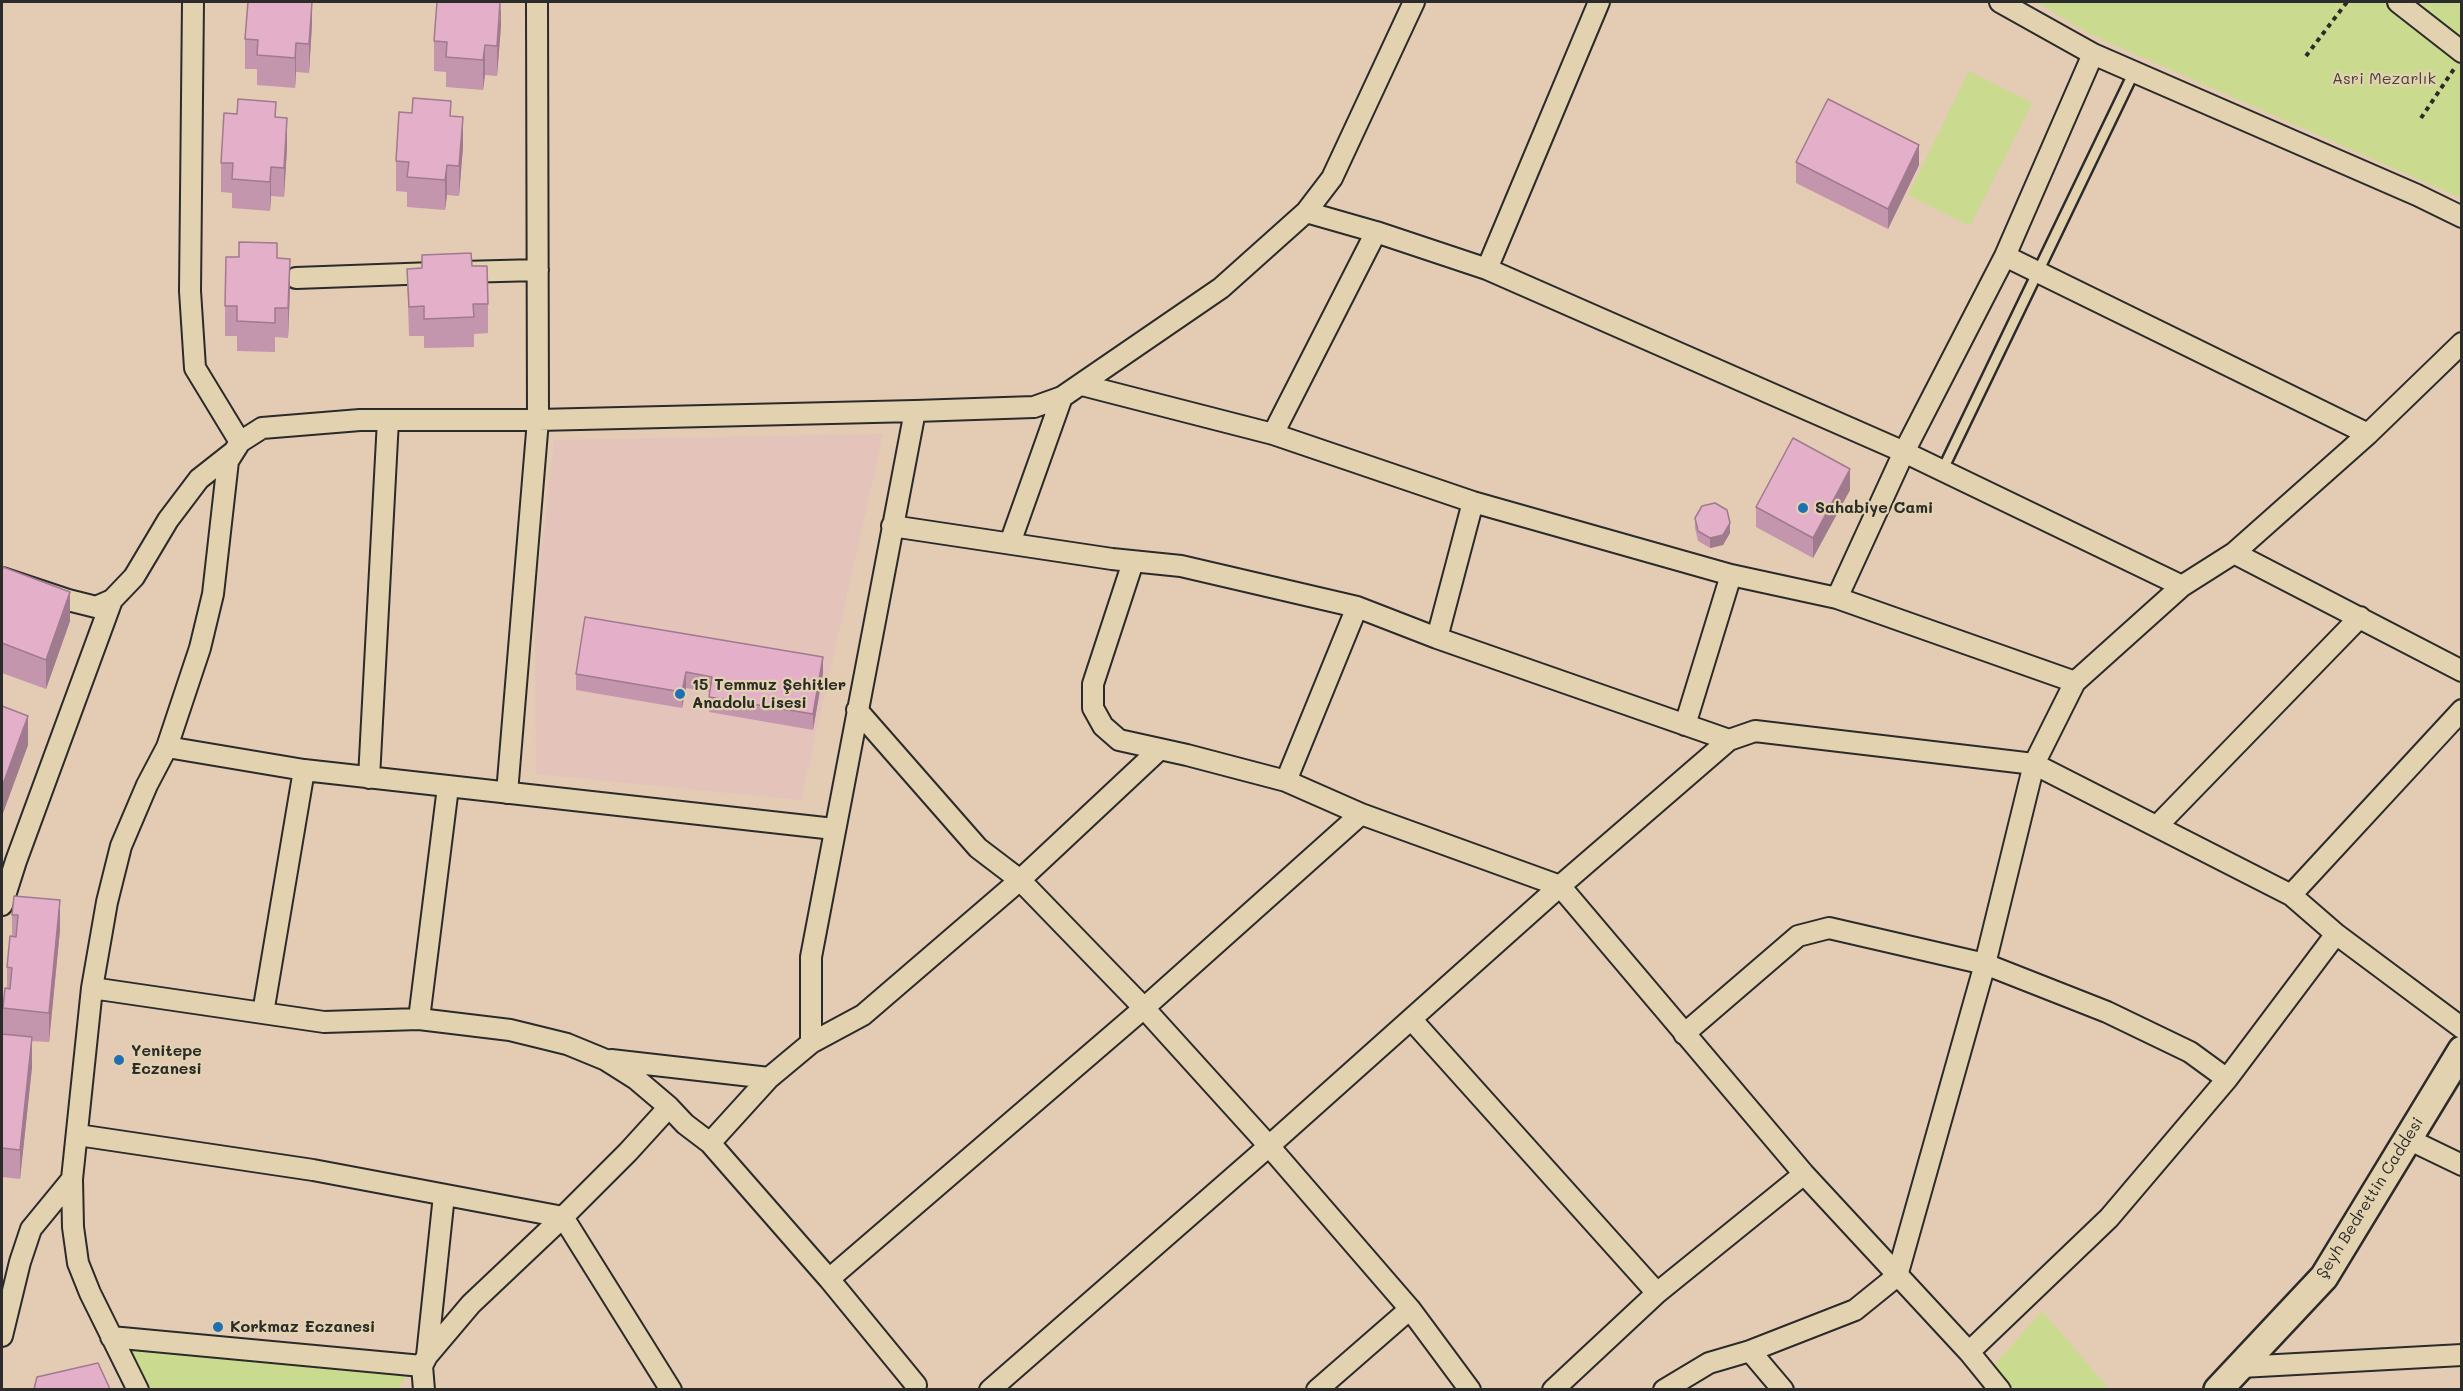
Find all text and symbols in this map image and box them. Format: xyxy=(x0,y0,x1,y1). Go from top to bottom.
park label: Asri Mezarlık xyxy=(2332,69,2436,89)
place label: Sahabiye Cami xyxy=(1815,498,1933,518)
marker: Sahabiye Cami xyxy=(1796,501,1810,515)
place label: 15 Temmuz Şehitler Anadolu Lisesi xyxy=(692,675,846,713)
marker: 15 Temmuz Şehitler Anadolu Lisesi xyxy=(673,687,687,701)
place label: Yenitepe Eczanesi xyxy=(131,1041,202,1079)
marker: Yenitepe Eczanesi xyxy=(112,1053,126,1067)
street label: Şeyh Bedrettin Caddesi xyxy=(2312,1114,2428,1282)
place label: Korkmaz Eczanesi xyxy=(230,1317,375,1337)
marker: Korkmaz Eczanesi xyxy=(211,1320,225,1334)

